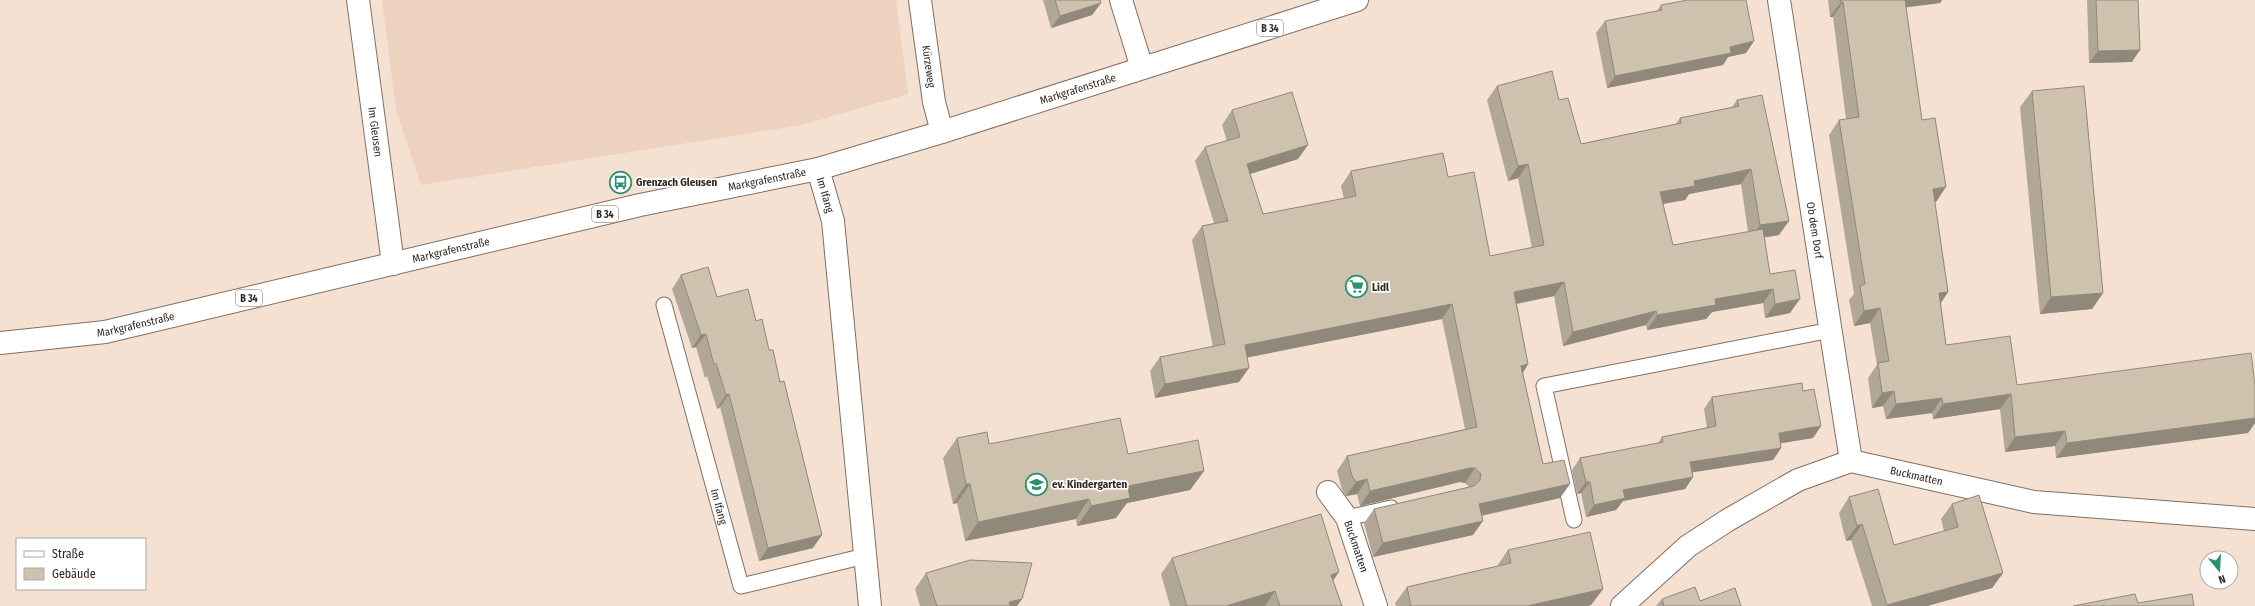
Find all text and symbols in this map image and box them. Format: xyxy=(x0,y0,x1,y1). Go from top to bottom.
road number: B 34 xyxy=(1257,20,1283,36)
street label: Kürzeweg xyxy=(919,44,938,89)
street label: Markgrafenstraße xyxy=(1038,71,1118,107)
street label: Im Gleusen xyxy=(365,106,385,158)
street label: Markgrafenstraße xyxy=(727,166,807,194)
bus stop icon: Grenzach Gleusen xyxy=(607,169,633,195)
place label: Grenzach Gleusen xyxy=(636,176,717,189)
street label: Im Ifang xyxy=(814,176,837,215)
street label: Ob dem Dorf xyxy=(1804,201,1825,260)
road number: B 34 xyxy=(592,206,618,222)
street label: Markgrafenstraße xyxy=(411,235,491,266)
supermarket icon: Lidl xyxy=(1343,274,1369,300)
place label: Lidl xyxy=(1372,281,1390,294)
road number: B 34 xyxy=(236,290,262,306)
street label: Markgrafenstraße xyxy=(96,310,176,340)
street label: Buckmatten xyxy=(1889,464,1944,488)
school or university icon: ev. Kindergarten xyxy=(1023,471,1049,497)
place label: ev. Kindergarten xyxy=(1052,478,1127,491)
street label: Im Ifang xyxy=(708,487,730,527)
street label: Buckmatten xyxy=(1341,519,1370,574)
legend xyxy=(16,538,146,590)
text: Straße xyxy=(52,547,84,561)
north arrow xyxy=(2199,550,2239,590)
text: Gebäude xyxy=(52,567,96,581)
text: N xyxy=(2217,572,2227,586)

